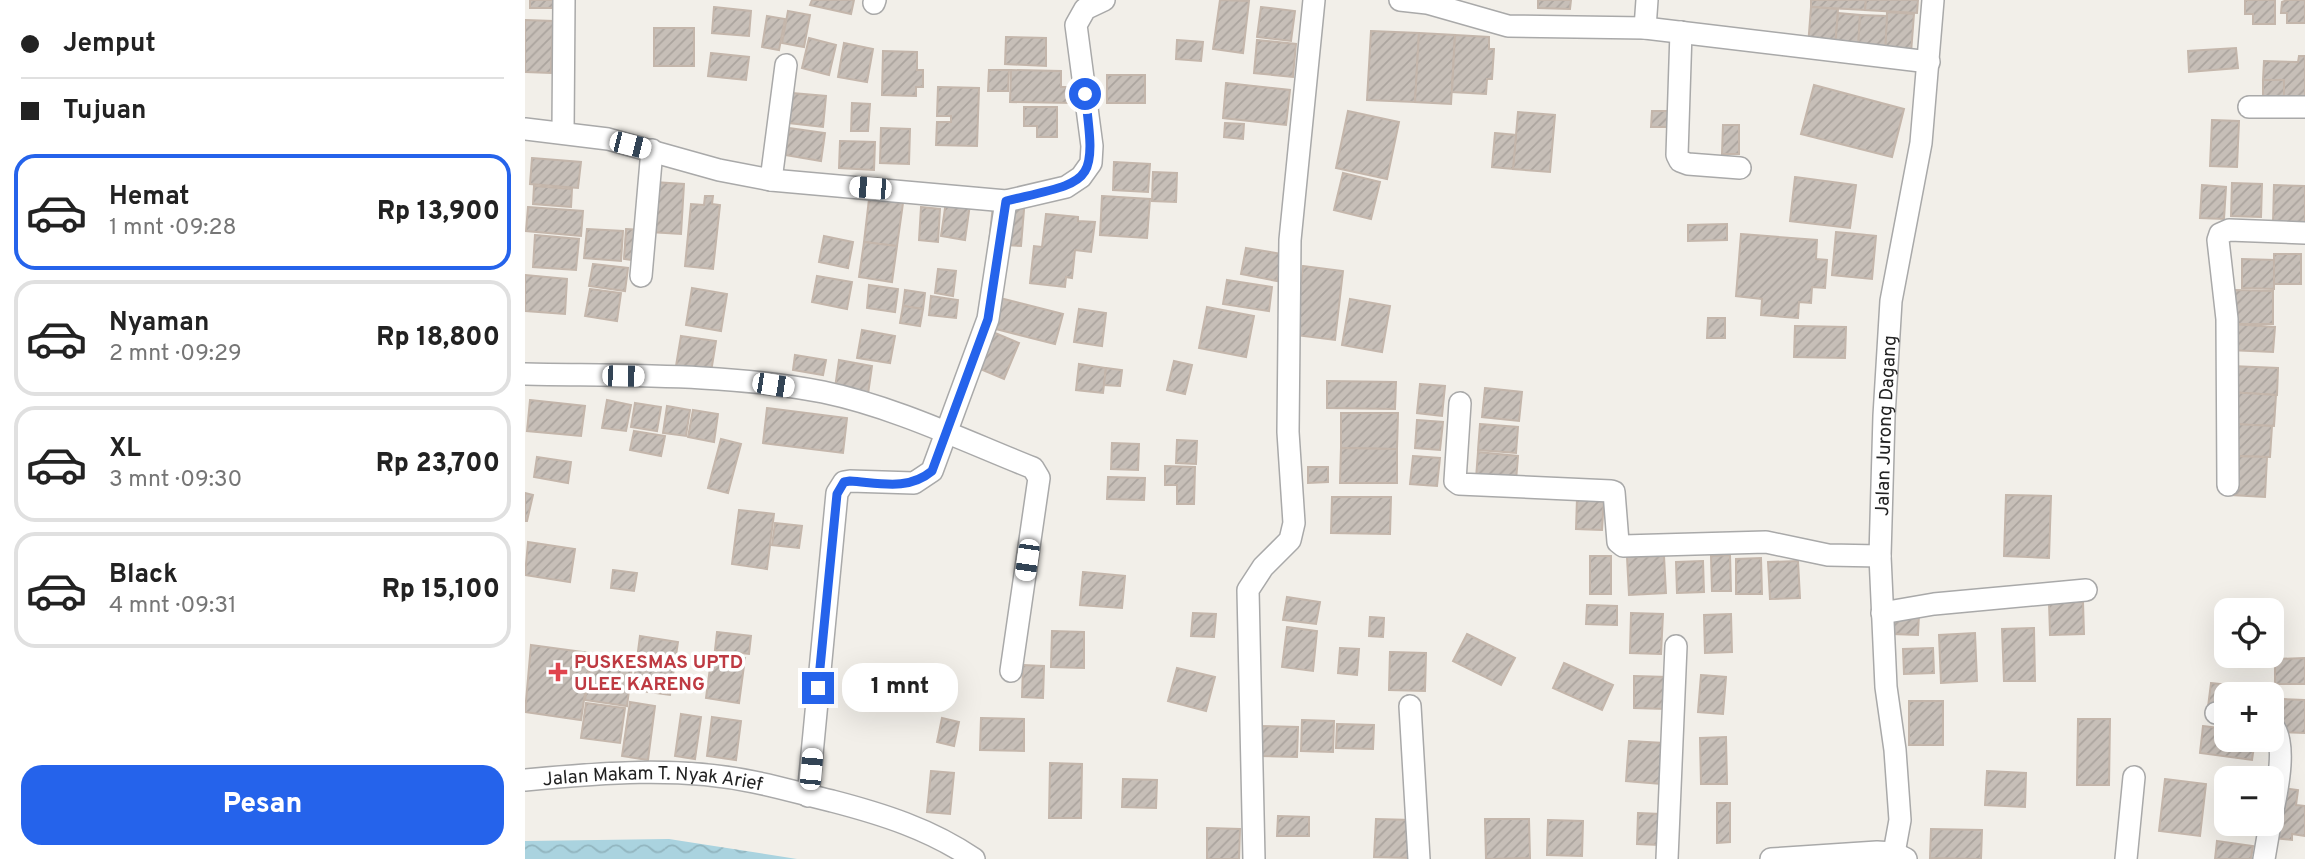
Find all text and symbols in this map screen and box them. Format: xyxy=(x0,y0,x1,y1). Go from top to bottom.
text: Jemput xyxy=(63,28,156,61)
route start xyxy=(1069,78,1101,110)
text: Tujuan xyxy=(63,95,147,128)
car xyxy=(608,130,653,160)
car xyxy=(849,176,892,200)
icon: car xyxy=(25,181,88,244)
text: Hemat xyxy=(109,181,189,214)
text: Rp 13,900 xyxy=(377,196,500,229)
text: 1 mnt · 09:28 xyxy=(109,214,237,243)
icon: car xyxy=(25,307,88,370)
text: Nyaman xyxy=(109,307,209,340)
text: Rp 18,800 xyxy=(376,322,500,355)
street label: Jalan Jurong Dagang xyxy=(1871,334,1903,517)
text: 2 mnt · 09:29 xyxy=(109,340,242,369)
car xyxy=(602,365,645,387)
car xyxy=(751,371,796,399)
icon: car xyxy=(25,433,88,496)
text: XL xyxy=(109,433,141,466)
text: Rp 23,700 xyxy=(376,448,500,481)
text: 3 mnt · 09:30 xyxy=(109,466,242,495)
car xyxy=(1014,538,1041,582)
icon: car xyxy=(25,559,88,622)
text: Black xyxy=(109,559,178,592)
text: Rp 15,100 xyxy=(382,574,500,607)
text: 4 mnt · 09:31 xyxy=(109,592,237,621)
map controls xyxy=(2214,598,2284,836)
button: locate xyxy=(2214,598,2284,668)
place label: PUSKESMAS UPTD ULEE KARENG xyxy=(574,651,743,697)
marker: PUSKESMAS UPTD ULEE KARENG xyxy=(548,662,568,682)
callout: 1 mnt xyxy=(843,664,958,712)
route end xyxy=(802,672,834,704)
text: 1 mnt xyxy=(871,673,929,702)
button: + xyxy=(2214,682,2284,752)
car xyxy=(799,747,824,791)
street label: Jalan Makam T. Nyak Arief xyxy=(541,762,765,798)
button: Pesan xyxy=(21,765,504,845)
button: − xyxy=(2214,766,2284,836)

